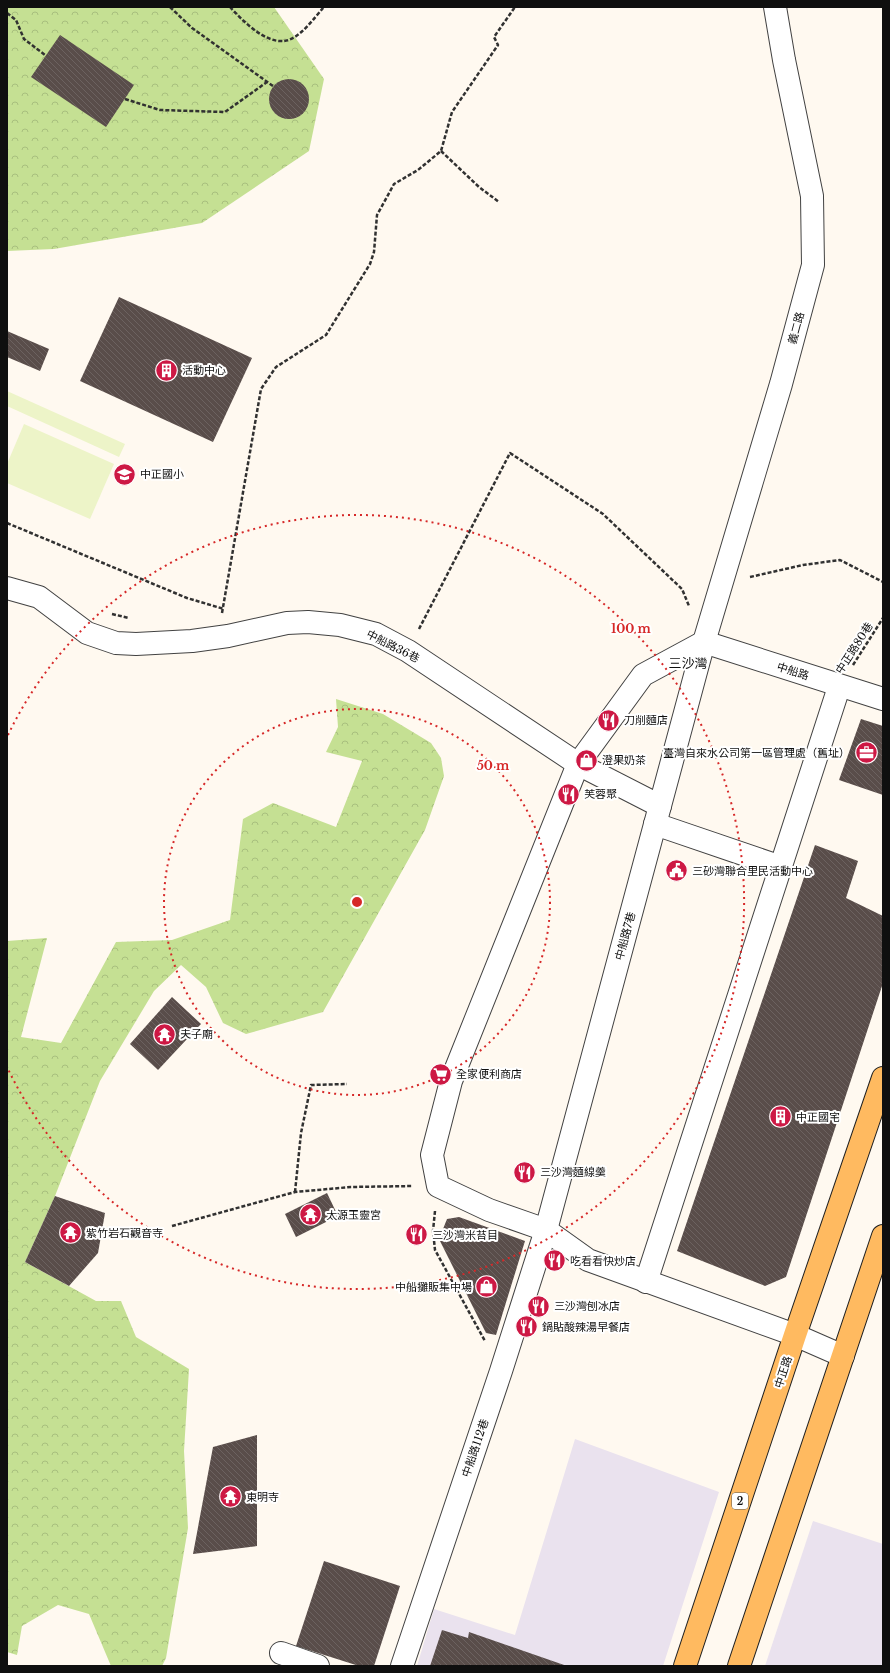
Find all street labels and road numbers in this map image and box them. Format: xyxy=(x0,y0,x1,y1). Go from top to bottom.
street label: 義二路 xyxy=(785,310,807,346)
street label: 中正路80巷 xyxy=(832,620,876,676)
street label: 中船路36巷 xyxy=(364,627,422,665)
street label: 中船路 xyxy=(775,659,811,683)
street label: 中船路7巷 xyxy=(612,910,638,962)
street label: 中正路 xyxy=(771,1354,795,1390)
street label: 中船路112巷 xyxy=(459,1417,491,1479)
road number: 2 xyxy=(732,1493,748,1509)

